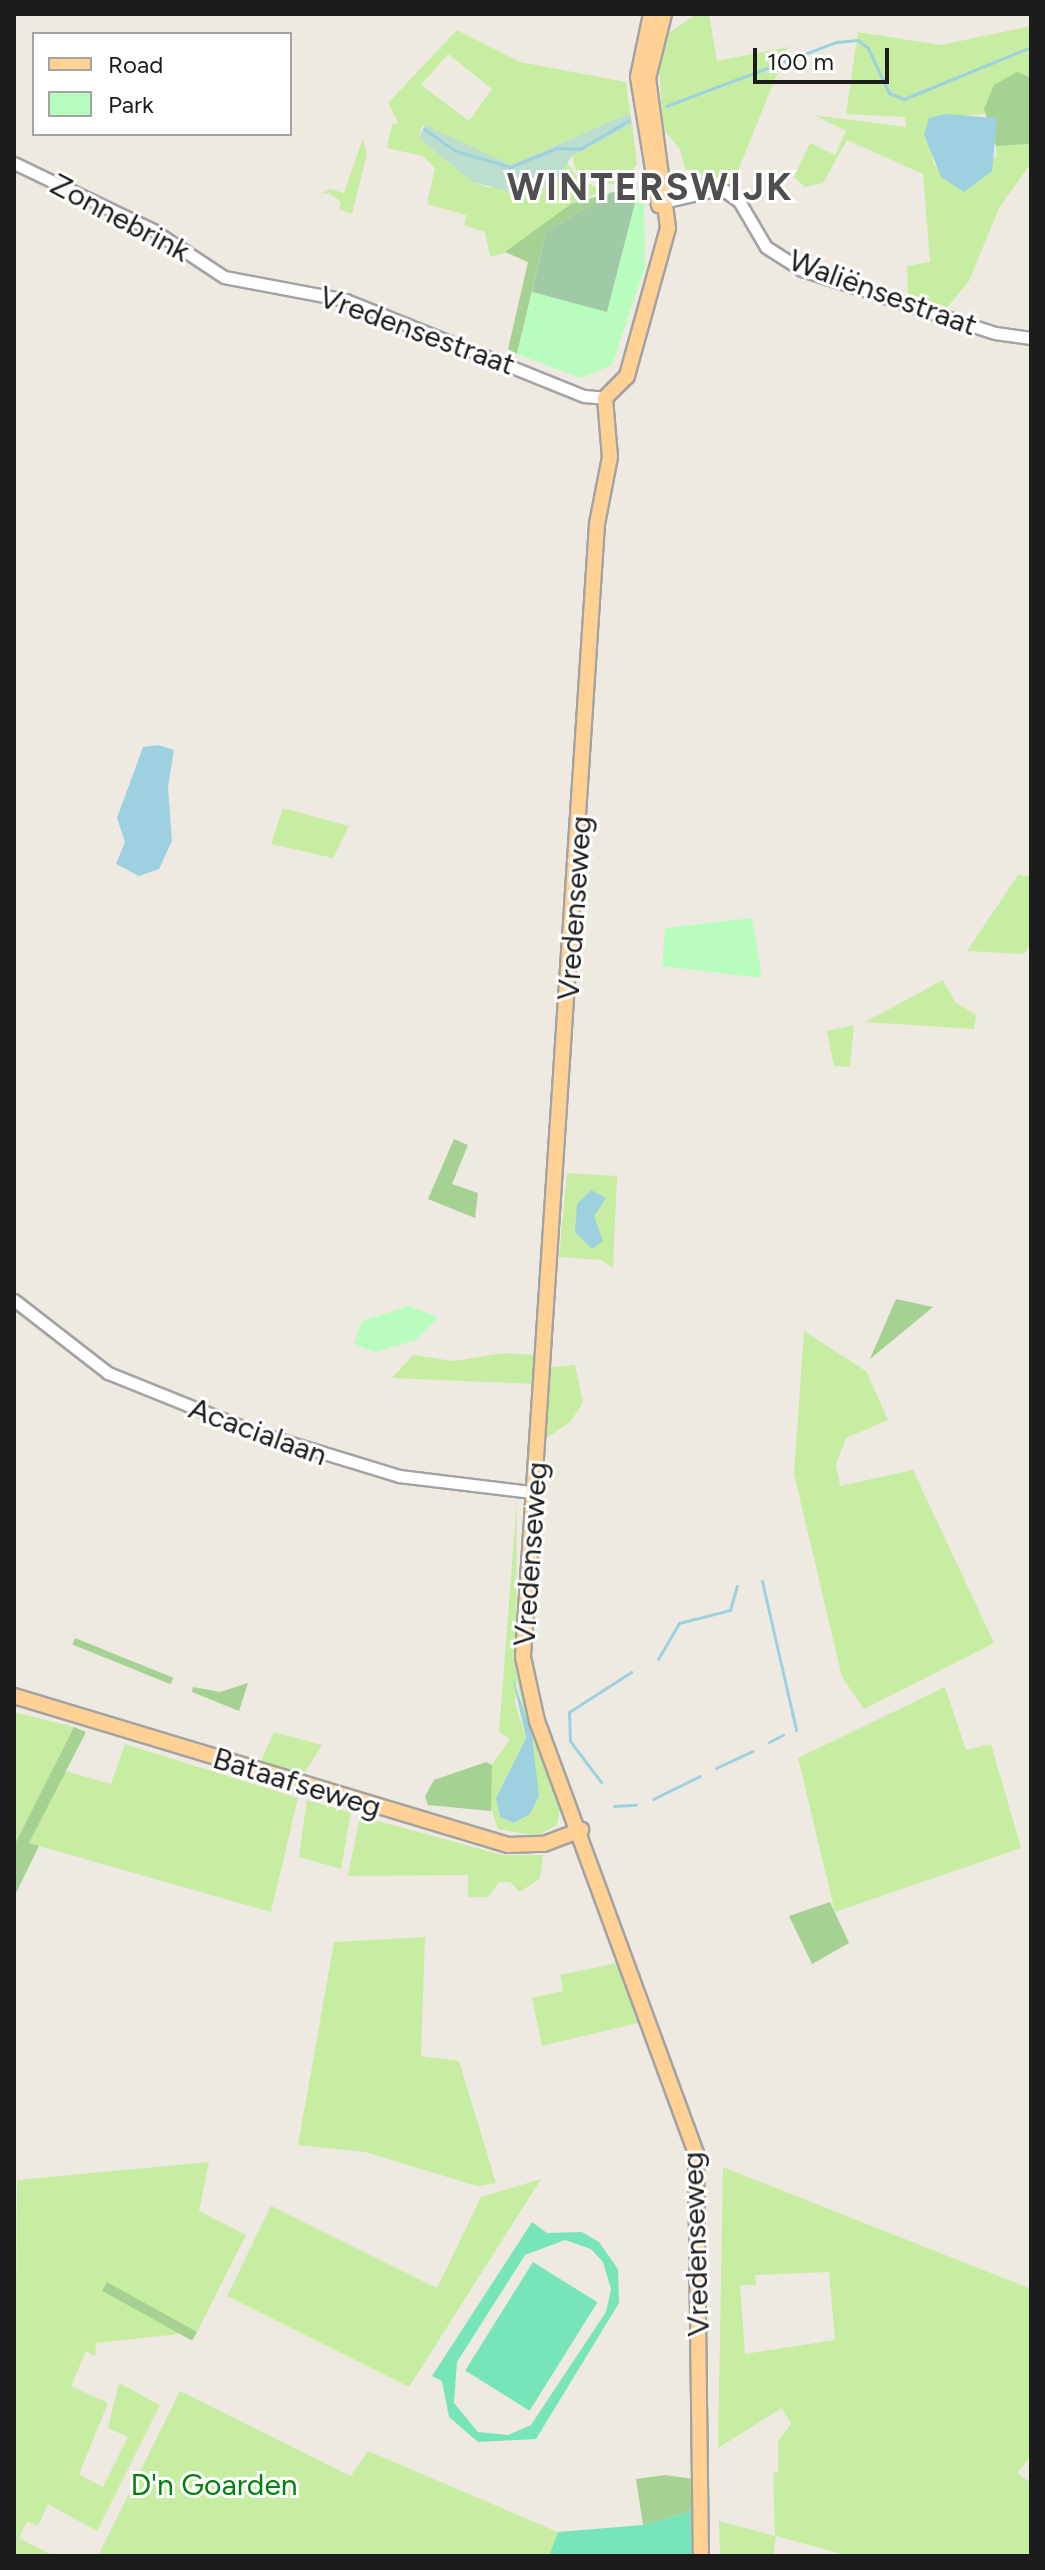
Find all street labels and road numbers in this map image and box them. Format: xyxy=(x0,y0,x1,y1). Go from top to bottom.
street label: Zonnebrink xyxy=(44,166,196,270)
street label: Waliënsestraat xyxy=(784,242,982,344)
street label: Vredensestraat xyxy=(314,279,520,383)
street label: Vredenseweg xyxy=(551,814,599,1002)
street label: Acacialaan xyxy=(184,1390,332,1474)
street label: Vredenseweg xyxy=(507,1460,555,1648)
street label: Bataafseweg xyxy=(209,1740,385,1826)
street label: Vredenseweg xyxy=(675,2151,717,2337)

